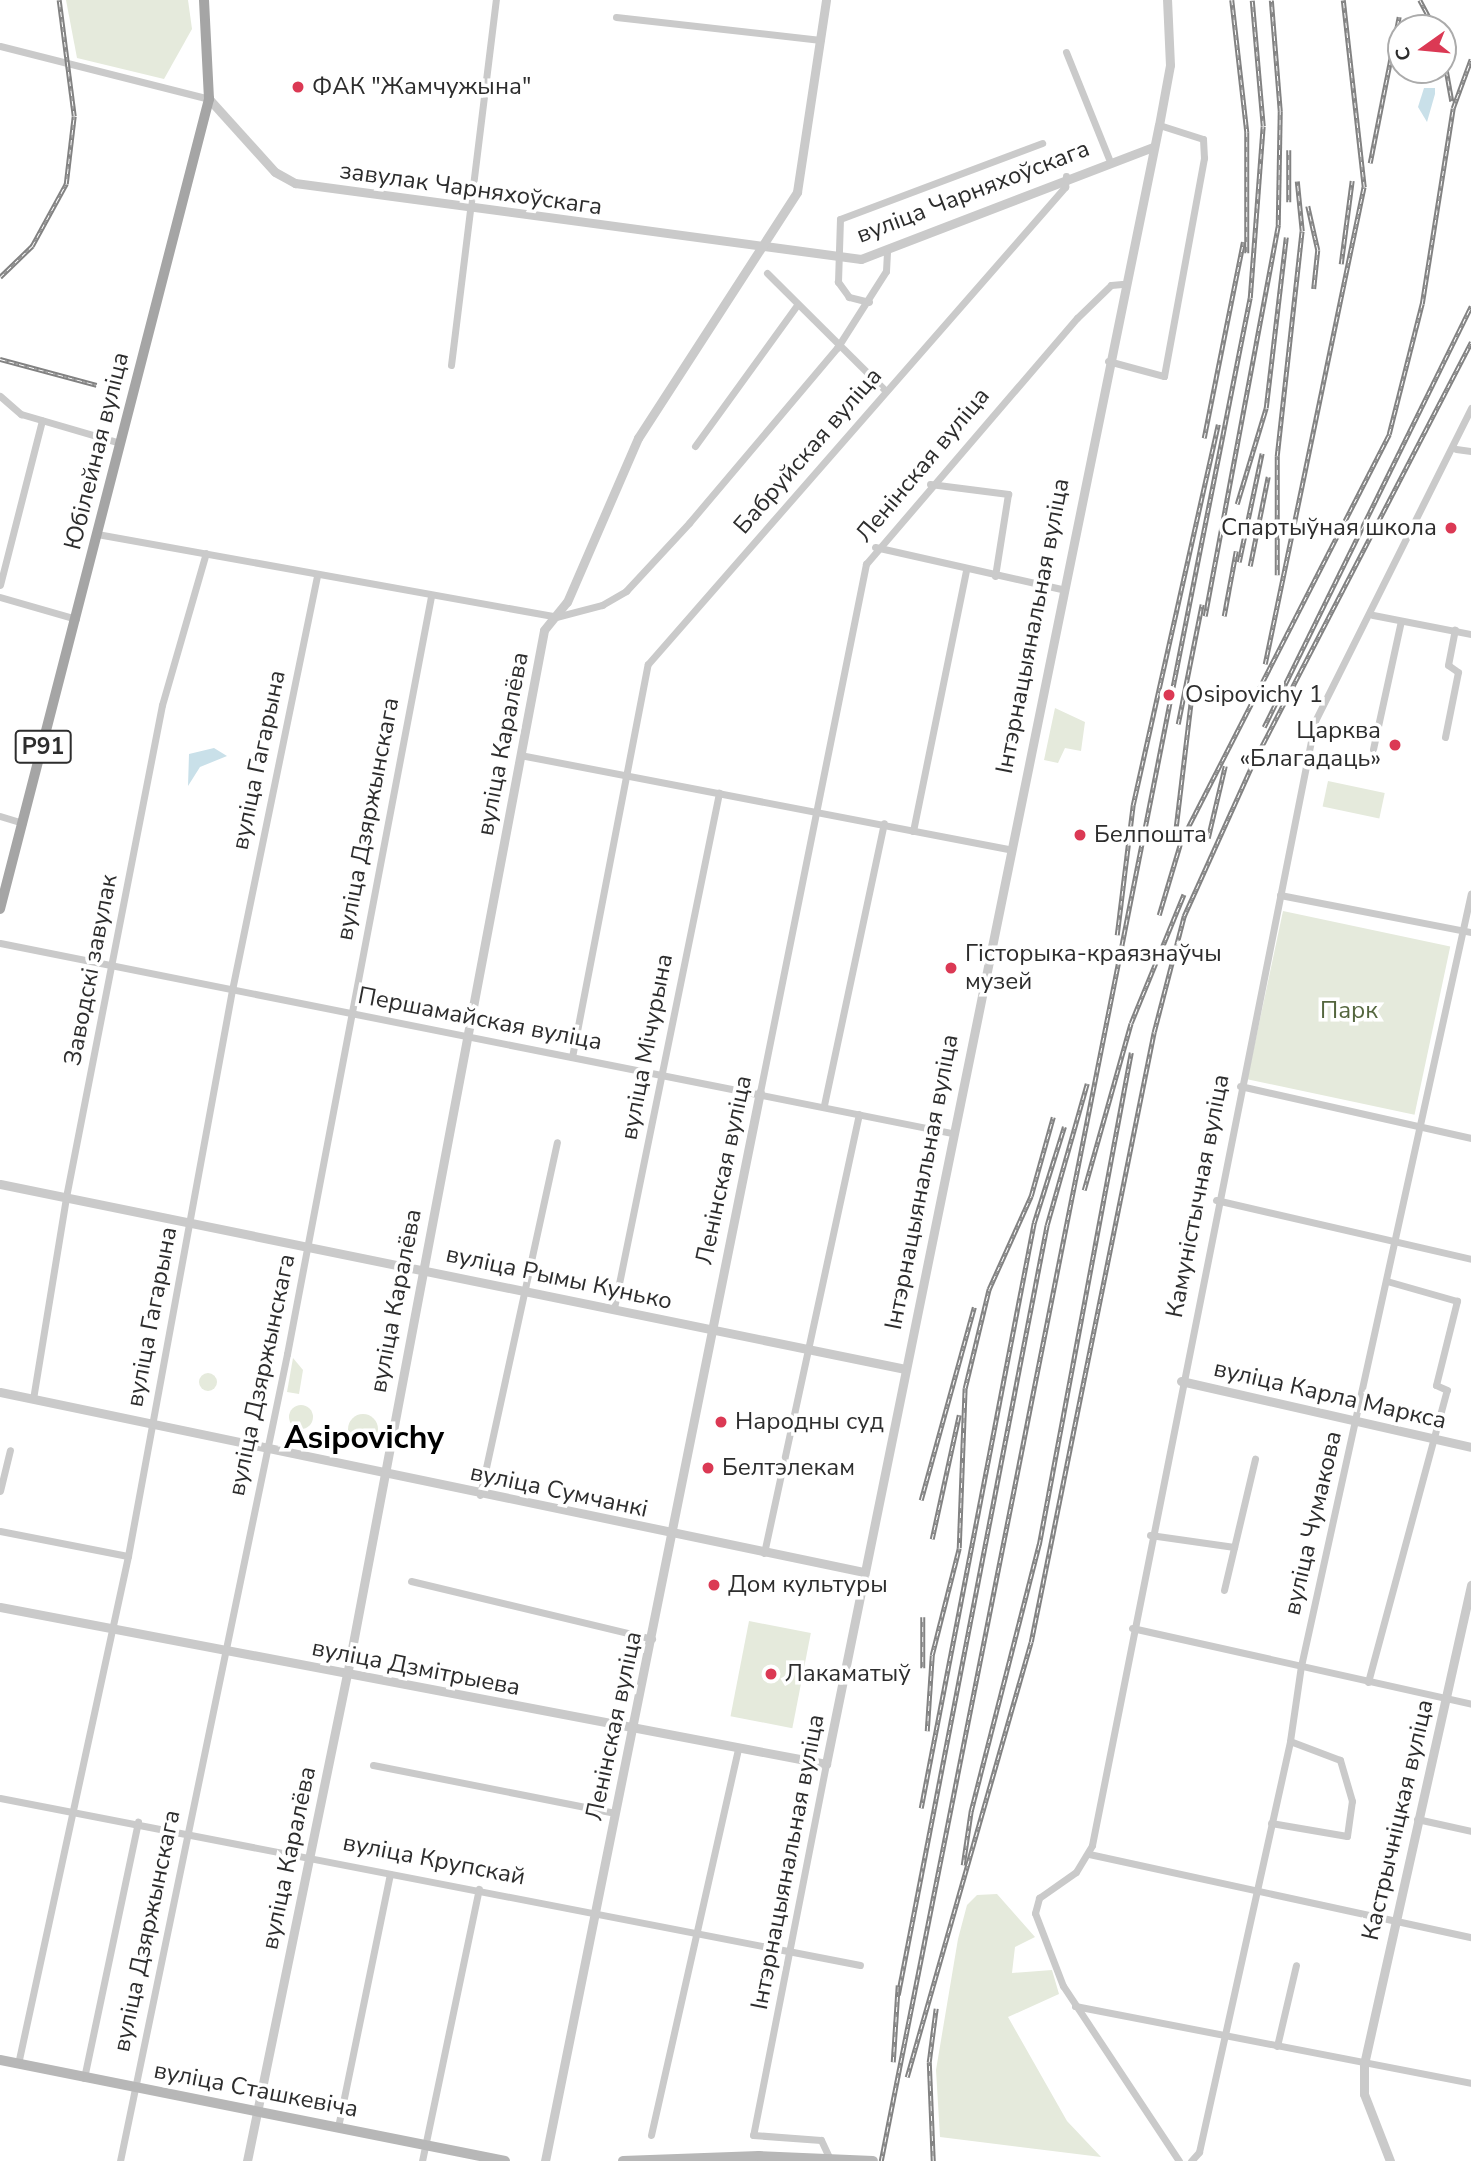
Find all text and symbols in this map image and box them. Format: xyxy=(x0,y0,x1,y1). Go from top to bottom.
north arrow xyxy=(1387,14,1457,84)
text: С xyxy=(1389,44,1418,64)
place label: ФАК "Жамчужына" xyxy=(312,73,531,101)
marker: ФАК "Жамчужына" xyxy=(290,79,306,95)
street label: вуліца Чарняхоўскага xyxy=(852,134,1094,250)
street label: завулак Чарняхоўскага xyxy=(338,156,604,222)
street label: Юбілейная вуліца xyxy=(59,349,135,553)
street label: Бабруйская вуліца xyxy=(728,362,888,540)
street label: Ленінская вуліца xyxy=(850,382,996,548)
street label: Інтэрнацыянальная вуліца xyxy=(990,476,1076,776)
place label: Спартыўная школа xyxy=(1221,514,1437,542)
marker: Спартыўная школа xyxy=(1443,520,1459,536)
street label: вуліца Каралёва xyxy=(471,650,535,838)
street label: вуліца Гагарына xyxy=(226,668,292,852)
place label: Osipovichy 1 xyxy=(1185,681,1323,709)
marker: Osipovichy 1 xyxy=(1159,685,1179,705)
street label: вуліца Дзяржынскага xyxy=(330,695,406,943)
place label: Царква «Благадаць» xyxy=(1240,717,1381,773)
road number: Р91 xyxy=(13,727,73,766)
marker: Царква «Благадаць» xyxy=(1387,737,1403,753)
place label: Белпошта xyxy=(1094,821,1207,849)
marker: Белпошта xyxy=(1072,827,1088,843)
street label: Заводскі завулак xyxy=(58,872,124,1068)
place label: Гісторыка-краязнаўчы музей xyxy=(965,940,1222,996)
street label: вуліца Мічурына xyxy=(615,952,679,1142)
marker: Гісторыка-краязнаўчы музей xyxy=(943,960,959,976)
street label: Першамайская вуліца xyxy=(355,981,605,1057)
park label: Парк xyxy=(1320,997,1378,1025)
street label: Інтэрнацыянальная вуліца xyxy=(879,1032,965,1332)
street label: Камуністычная вуліца xyxy=(1160,1072,1236,1320)
street label: Ленінская вуліца xyxy=(690,1073,758,1267)
street label: вуліца Каралёва xyxy=(364,1207,428,1395)
street label: вуліца Гагарына xyxy=(120,1225,184,1409)
street label: вуліца Рымы Кунько xyxy=(443,1240,675,1316)
street label: вуліца Дзяржынскага xyxy=(222,1251,302,1499)
street label: вуліца Карла Маркса xyxy=(1211,1354,1449,1436)
place label: Народны суд xyxy=(735,1408,884,1436)
marker: Народны суд xyxy=(713,1414,729,1430)
district label: Asipovichy xyxy=(284,1419,444,1457)
street label: вуліца Чумакова xyxy=(1278,1428,1348,1618)
place label: Белтэлекам xyxy=(722,1454,855,1482)
street label: вуліца Сумчанкі xyxy=(468,1458,650,1524)
marker: Белтэлекам xyxy=(700,1460,716,1476)
place label: Дом культуры xyxy=(728,1571,888,1599)
marker: Дом культуры xyxy=(706,1577,722,1593)
street label: Ленінская вуліца xyxy=(580,1629,648,1823)
street label: вуліца Дзмітрыева xyxy=(309,1634,523,1702)
place label: Лакаматыў xyxy=(785,1660,911,1688)
marker: Лакаматыў xyxy=(763,1666,779,1682)
street label: Кастрычніцкая вуліца xyxy=(1356,1697,1440,1943)
street label: Інтэрнацыянальная вуліца xyxy=(745,1712,831,2012)
street label: вуліца Каралёва xyxy=(256,1764,322,1952)
street label: вуліца Дзяржынскага xyxy=(107,1807,187,2055)
street label: вуліца Крупскай xyxy=(340,1828,528,1892)
street label: вуліца Сташкевіча xyxy=(151,2056,361,2124)

